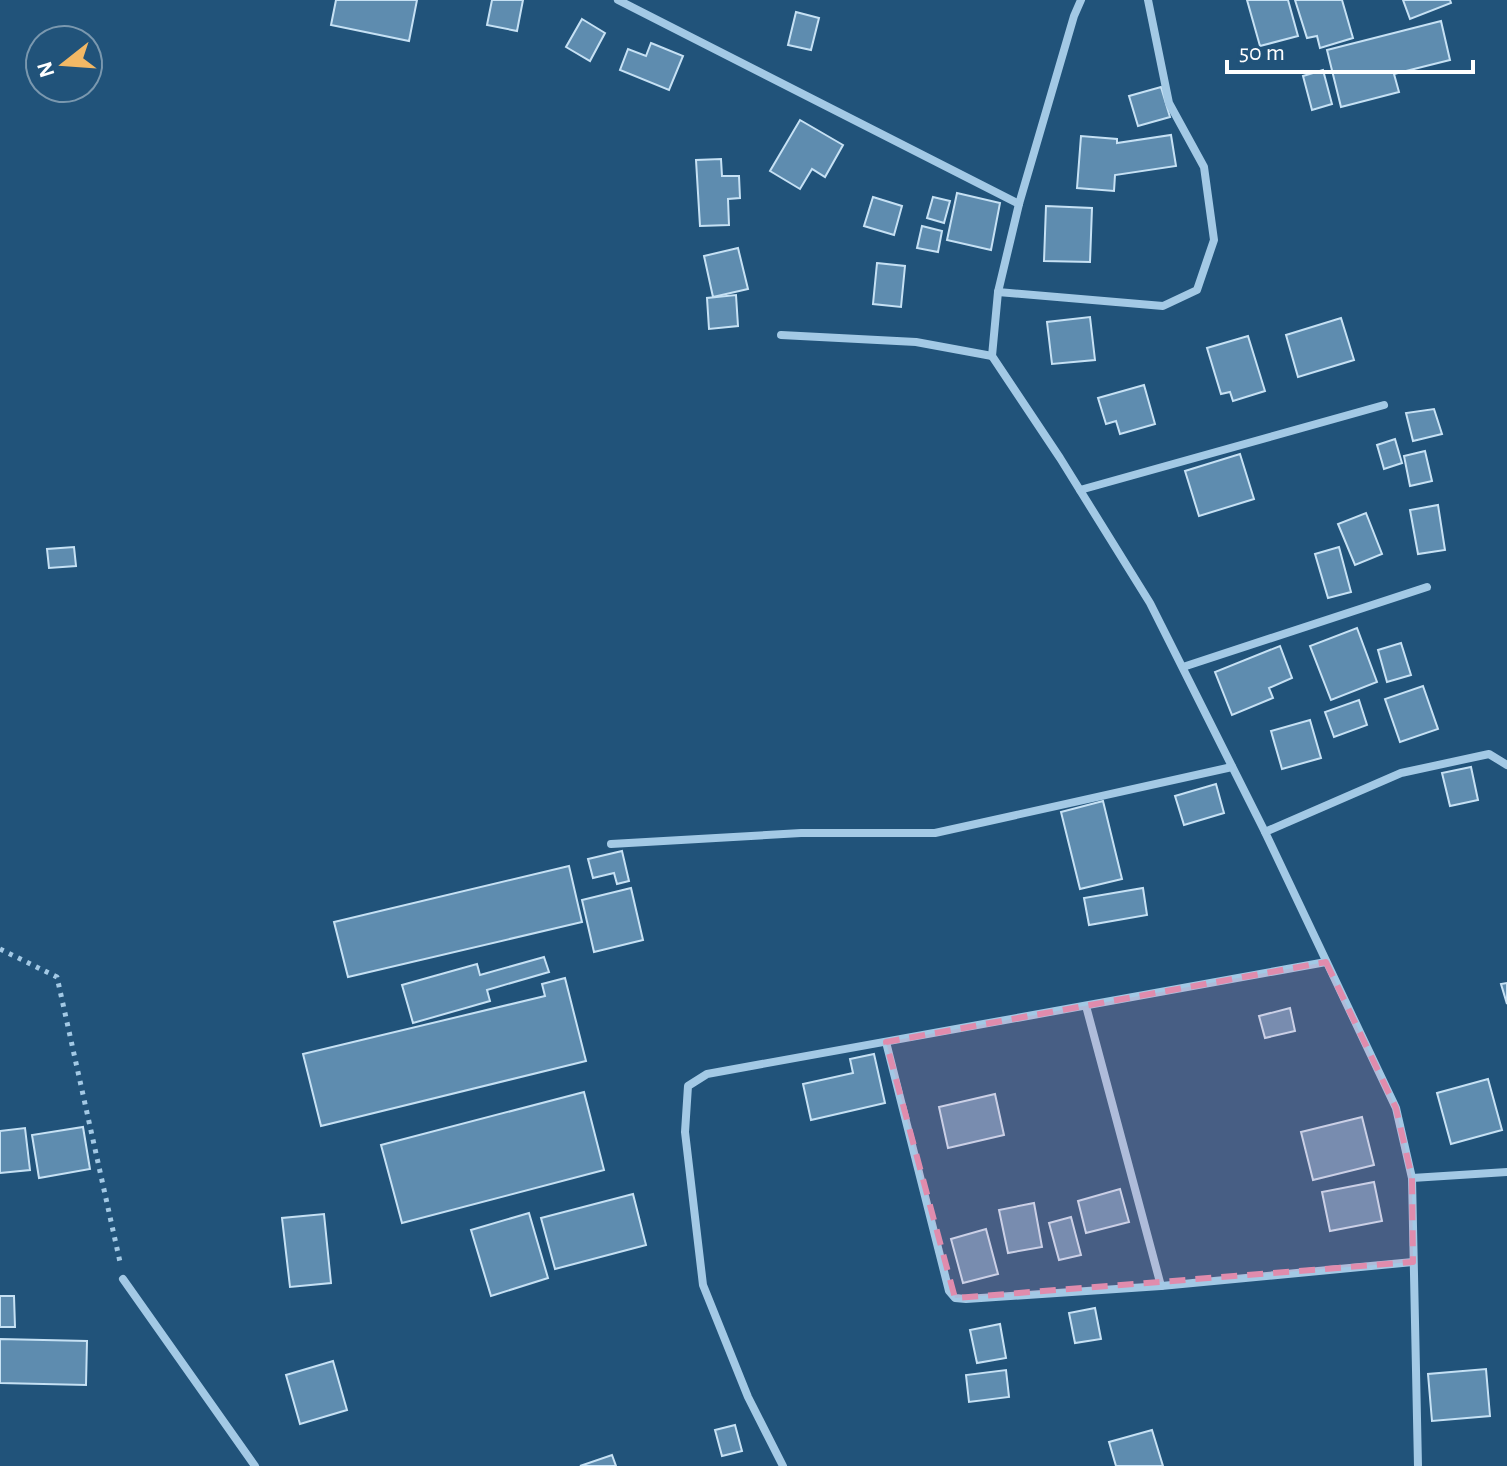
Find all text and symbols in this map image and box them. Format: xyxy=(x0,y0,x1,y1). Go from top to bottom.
north arrow xyxy=(24,24,104,104)
scale bar xyxy=(1227,24,1473,74)
text: 50 m xyxy=(1239,41,1285,65)
text: N xyxy=(33,59,59,80)

